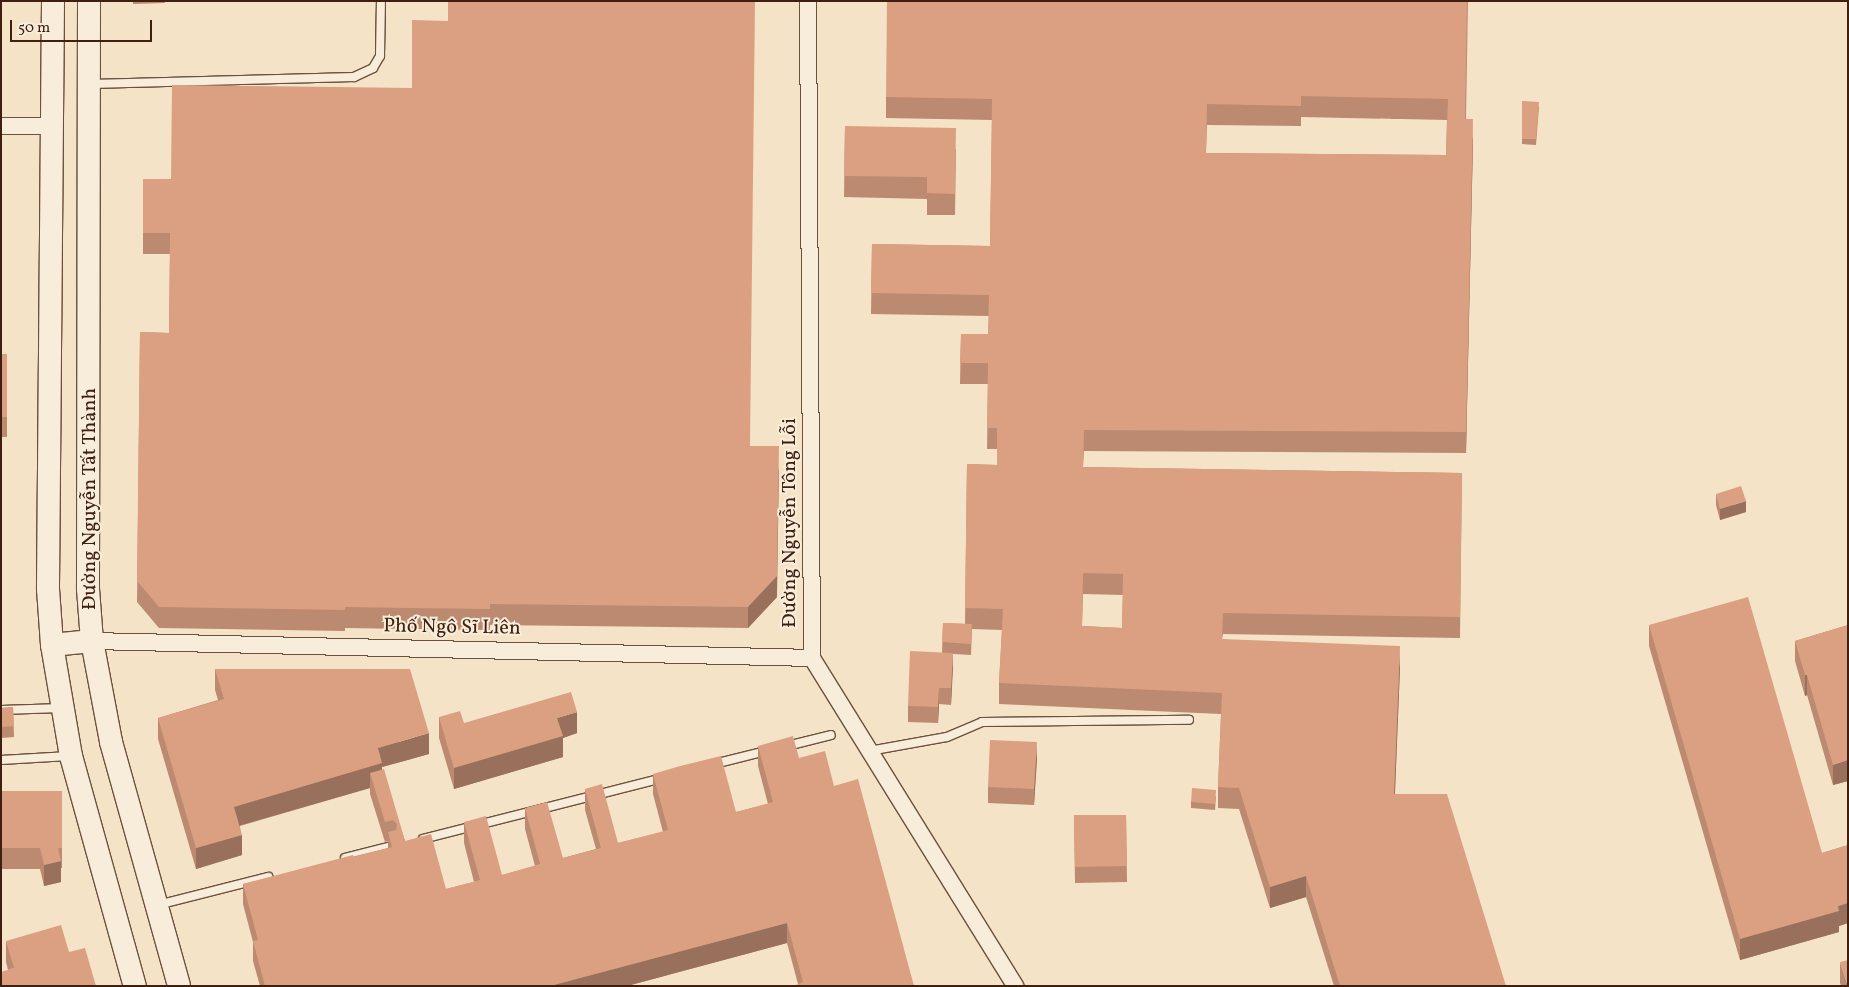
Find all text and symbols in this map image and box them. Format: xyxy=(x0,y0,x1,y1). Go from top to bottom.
scale bar xyxy=(12,10,155,42)
text: 50 m xyxy=(18,18,50,39)
street label: Đường Nguyễn Tất Thành xyxy=(78,387,102,611)
street label: Đường Nguyễn Tông Lỗi xyxy=(778,418,802,628)
street label: Phố Ngô Sĩ Liên xyxy=(383,615,521,641)

